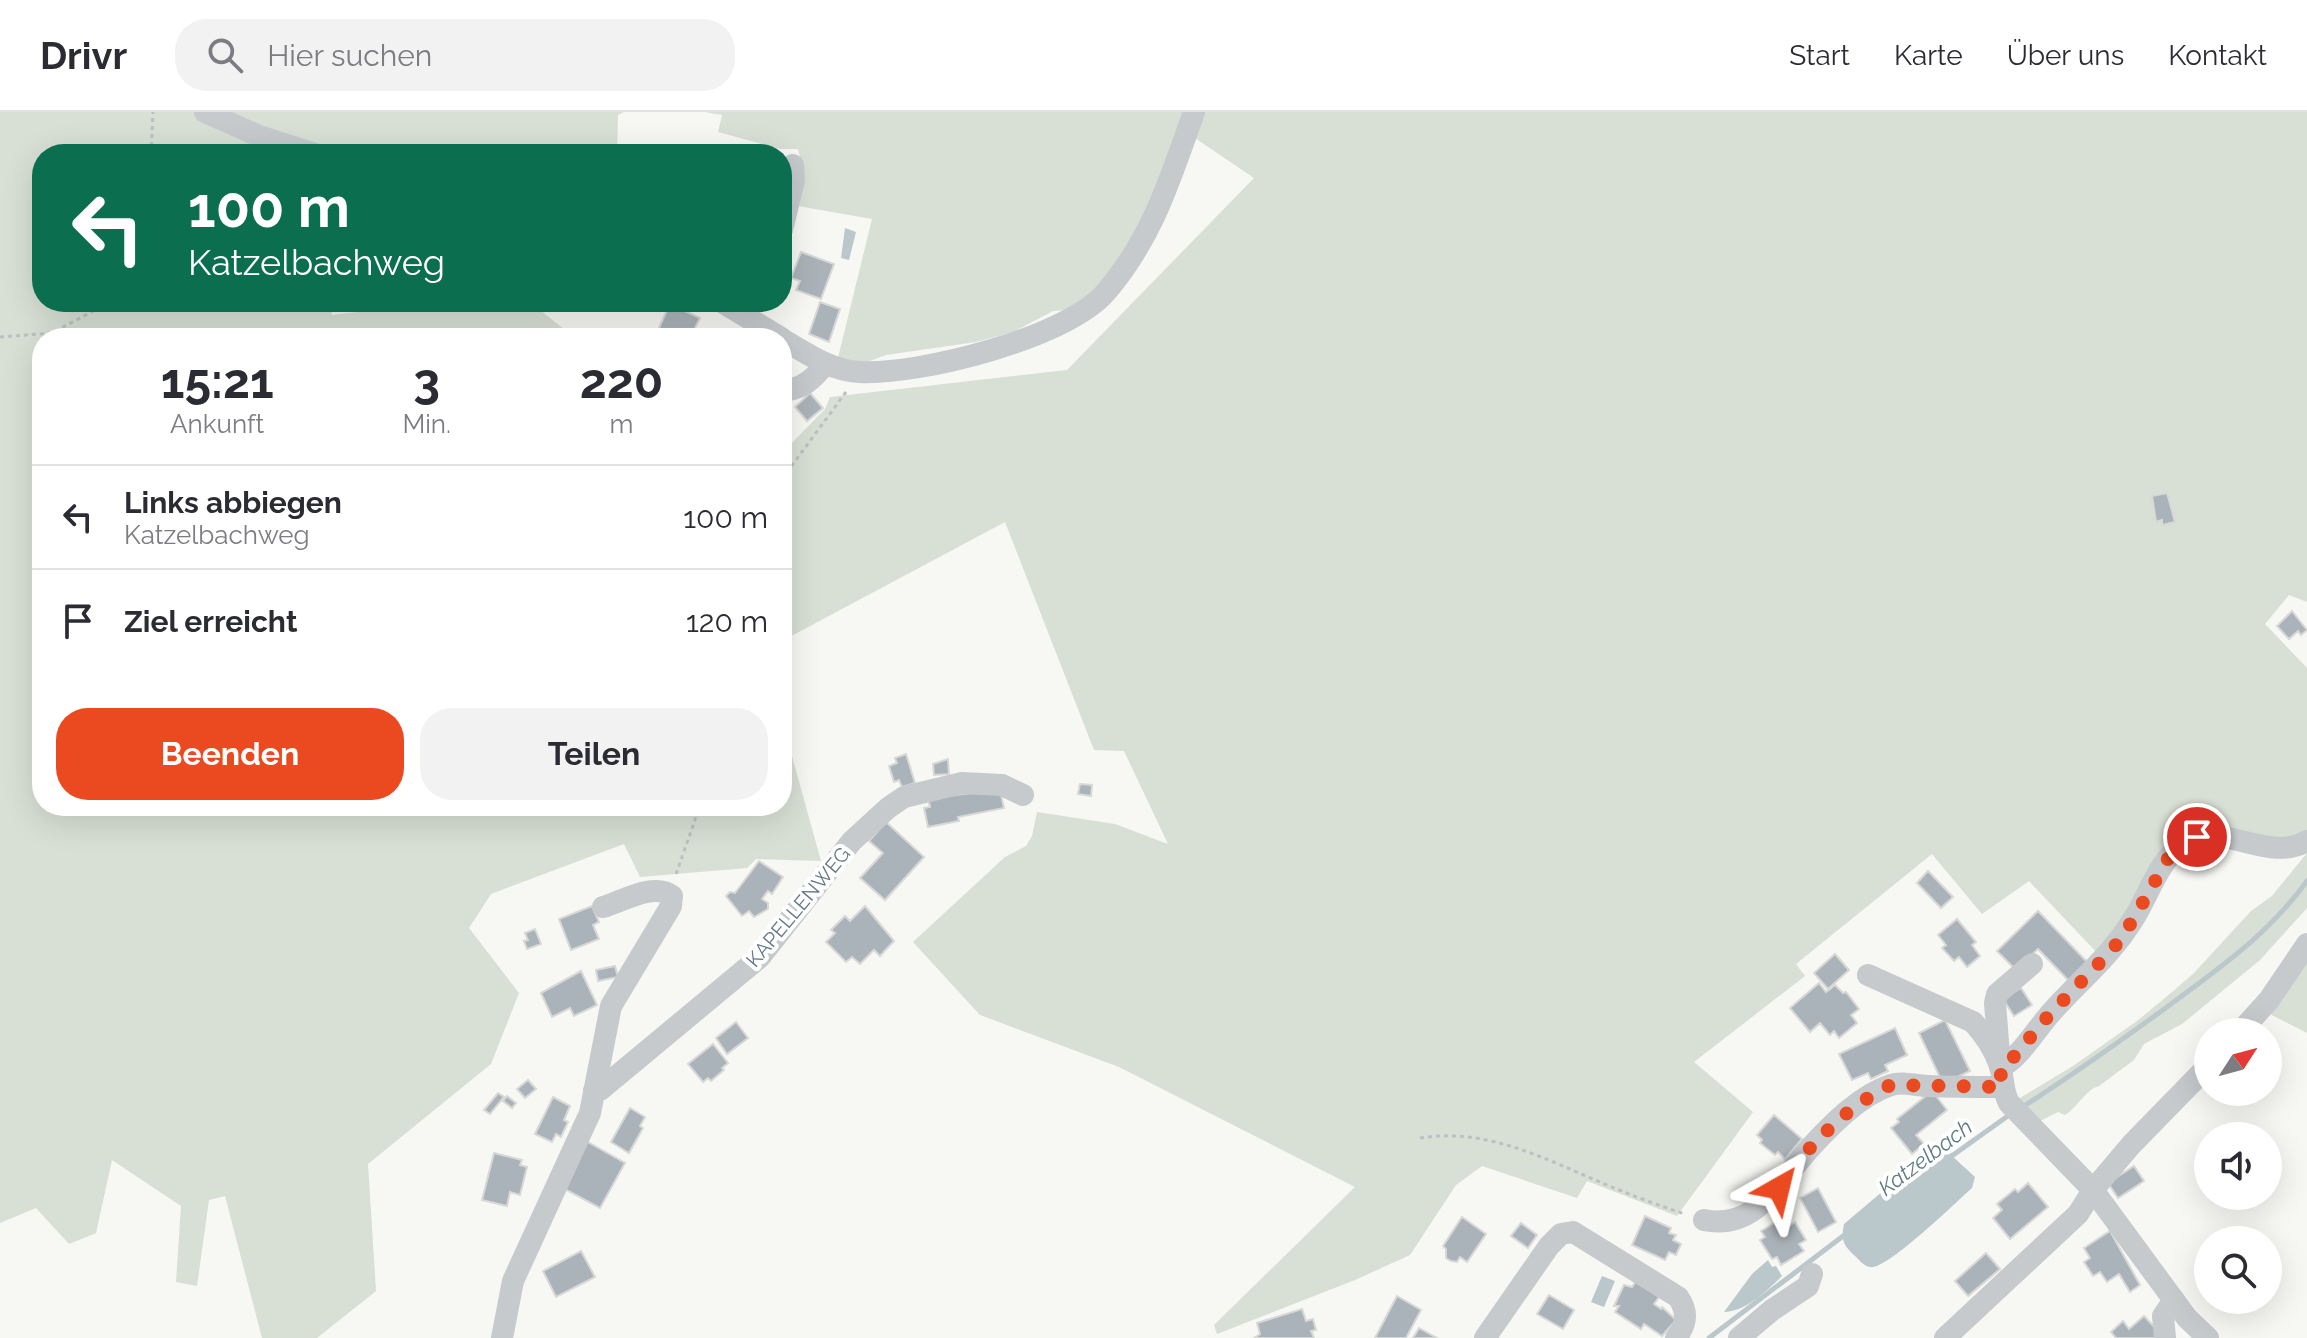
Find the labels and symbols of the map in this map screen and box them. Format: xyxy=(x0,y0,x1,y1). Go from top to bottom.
pin xyxy=(2163,803,2231,871)
street label: KAPELLENWEG xyxy=(741,842,855,972)
north arrow xyxy=(2194,1018,2282,1106)
water label: Katzelbach xyxy=(1873,1113,1977,1201)
position arrow xyxy=(1737,1146,1821,1230)

